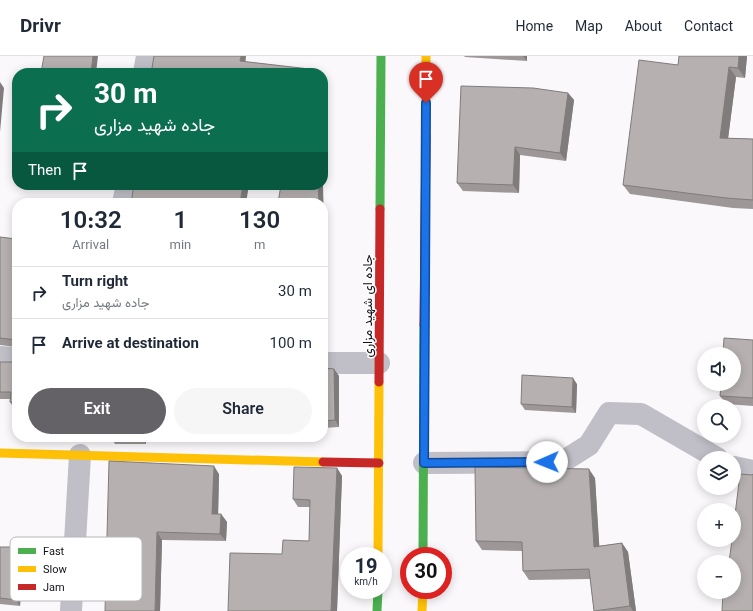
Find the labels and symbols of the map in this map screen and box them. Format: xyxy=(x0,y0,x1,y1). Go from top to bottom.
pin xyxy=(409,62,443,103)
street label: جاده ای شهید مزاری xyxy=(359,254,379,358)
position arrow xyxy=(526,441,568,483)
legend xyxy=(10,537,142,601)
text: Fast xyxy=(43,544,65,561)
speed limit sign: 30 xyxy=(400,547,452,599)
text: Slow xyxy=(43,562,67,579)
text: Jam xyxy=(43,580,65,597)

